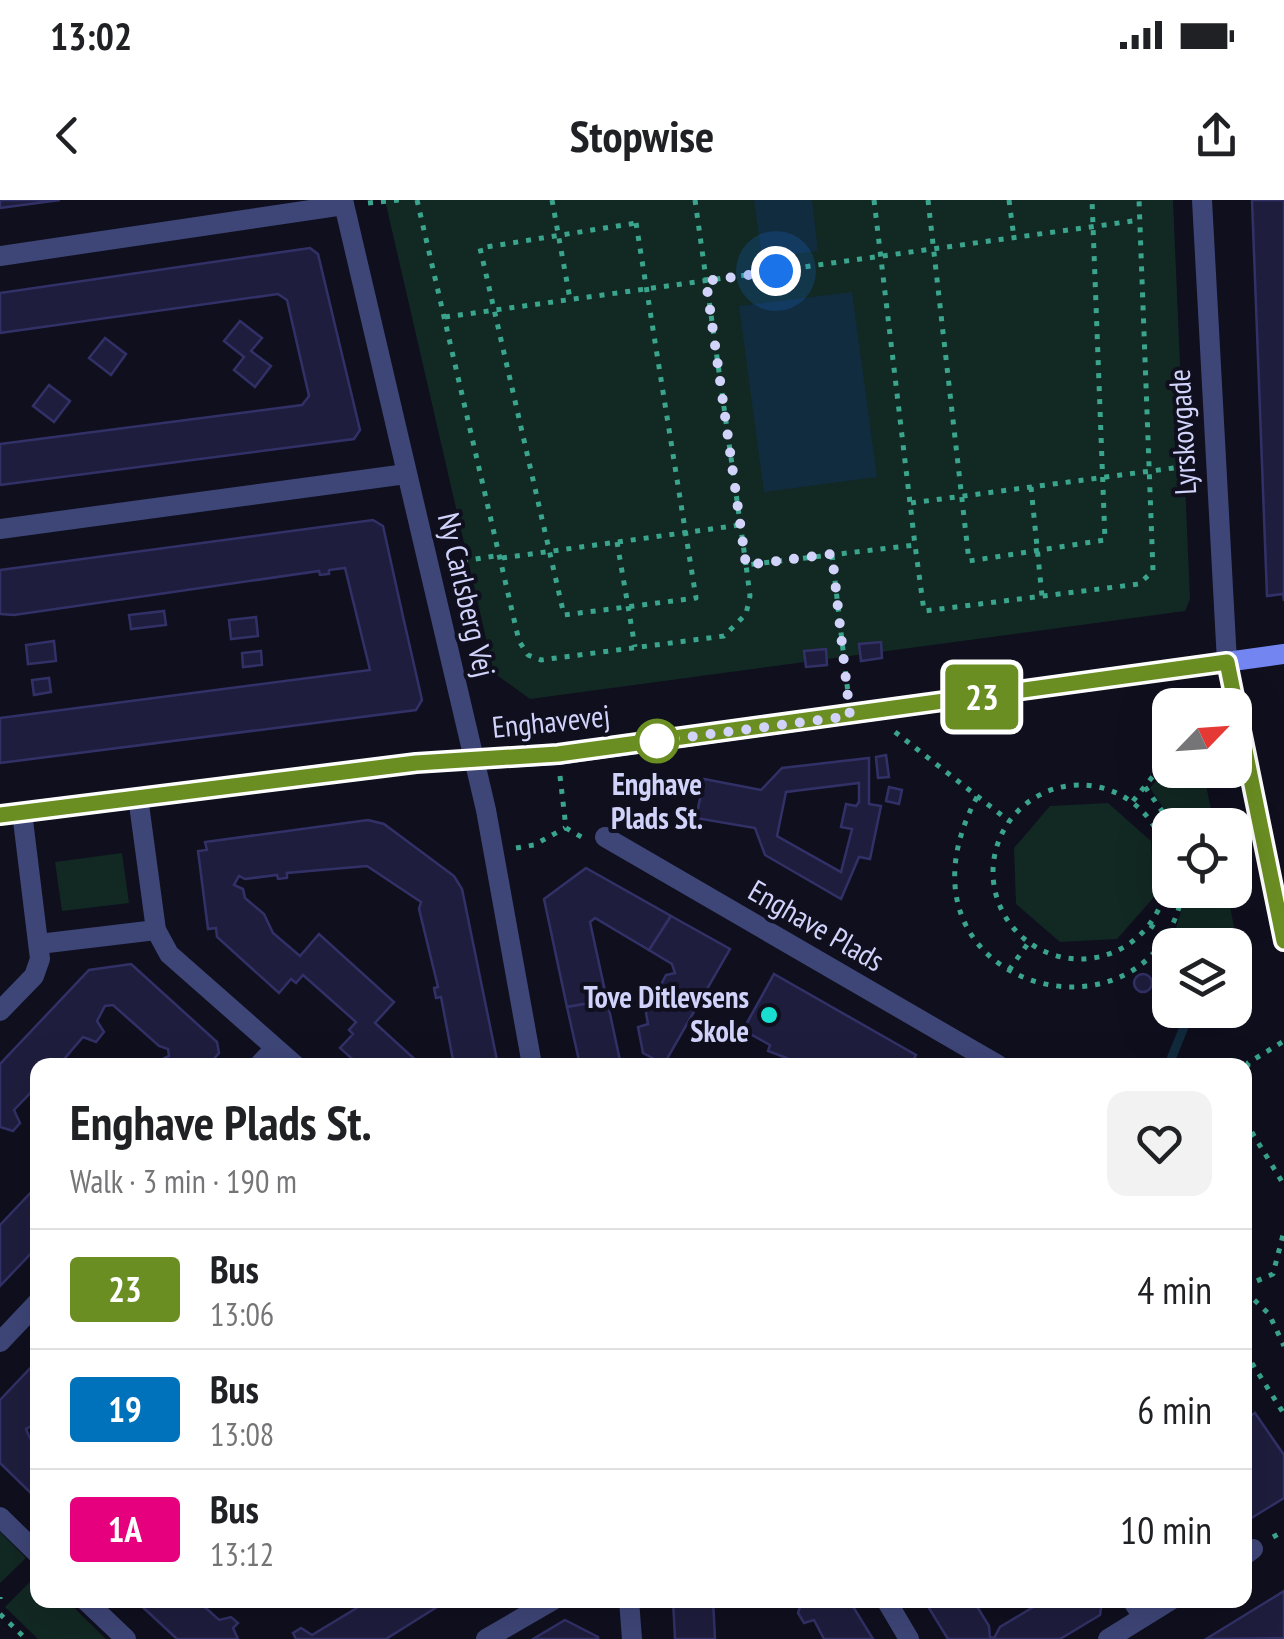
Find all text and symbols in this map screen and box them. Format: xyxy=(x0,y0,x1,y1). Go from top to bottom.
text: 13:02 xyxy=(50,11,132,60)
text: Stopwise xyxy=(570,106,714,164)
icon: back xyxy=(40,108,95,163)
icon: share xyxy=(1189,108,1244,163)
your location xyxy=(751,246,801,296)
street label: Lyrskovgade xyxy=(1159,368,1204,496)
street label: Ny Carlsberg Vej xyxy=(430,509,505,680)
line badge: 23 xyxy=(937,664,1027,730)
text: 23 xyxy=(965,674,999,720)
north arrow xyxy=(1152,688,1252,788)
map controls xyxy=(1152,688,1252,1028)
street label: Enghavevej xyxy=(490,695,612,746)
marker: Enghave Plads St. xyxy=(636,720,678,762)
place label: Enghave Plads St. xyxy=(611,764,703,837)
button: locate xyxy=(1152,808,1252,908)
street label: Enghave Plads xyxy=(742,870,892,979)
button: layers xyxy=(1152,928,1252,1028)
place label: Tove Ditlevsens Skole xyxy=(583,977,749,1050)
marker: Tove Ditlevsens Skole xyxy=(758,1004,780,1026)
text: Enghave Plads St. xyxy=(70,1091,372,1153)
button: heart xyxy=(1107,1091,1212,1196)
text: Walk · 3 min · 190 m xyxy=(70,1160,297,1202)
text: Bus xyxy=(210,1244,259,1293)
text: 4 min xyxy=(1137,1265,1212,1314)
text: 23 xyxy=(108,1266,142,1312)
text: 13:06 xyxy=(210,1293,274,1335)
text: Bus xyxy=(210,1364,259,1413)
text: 6 min xyxy=(1137,1385,1212,1434)
text: 19 xyxy=(108,1386,142,1432)
text: 13:08 xyxy=(210,1413,274,1455)
text: Bus xyxy=(210,1484,259,1533)
text: 10 min xyxy=(1120,1505,1212,1554)
text: 1A xyxy=(108,1506,142,1552)
text: 13:12 xyxy=(210,1533,274,1575)

